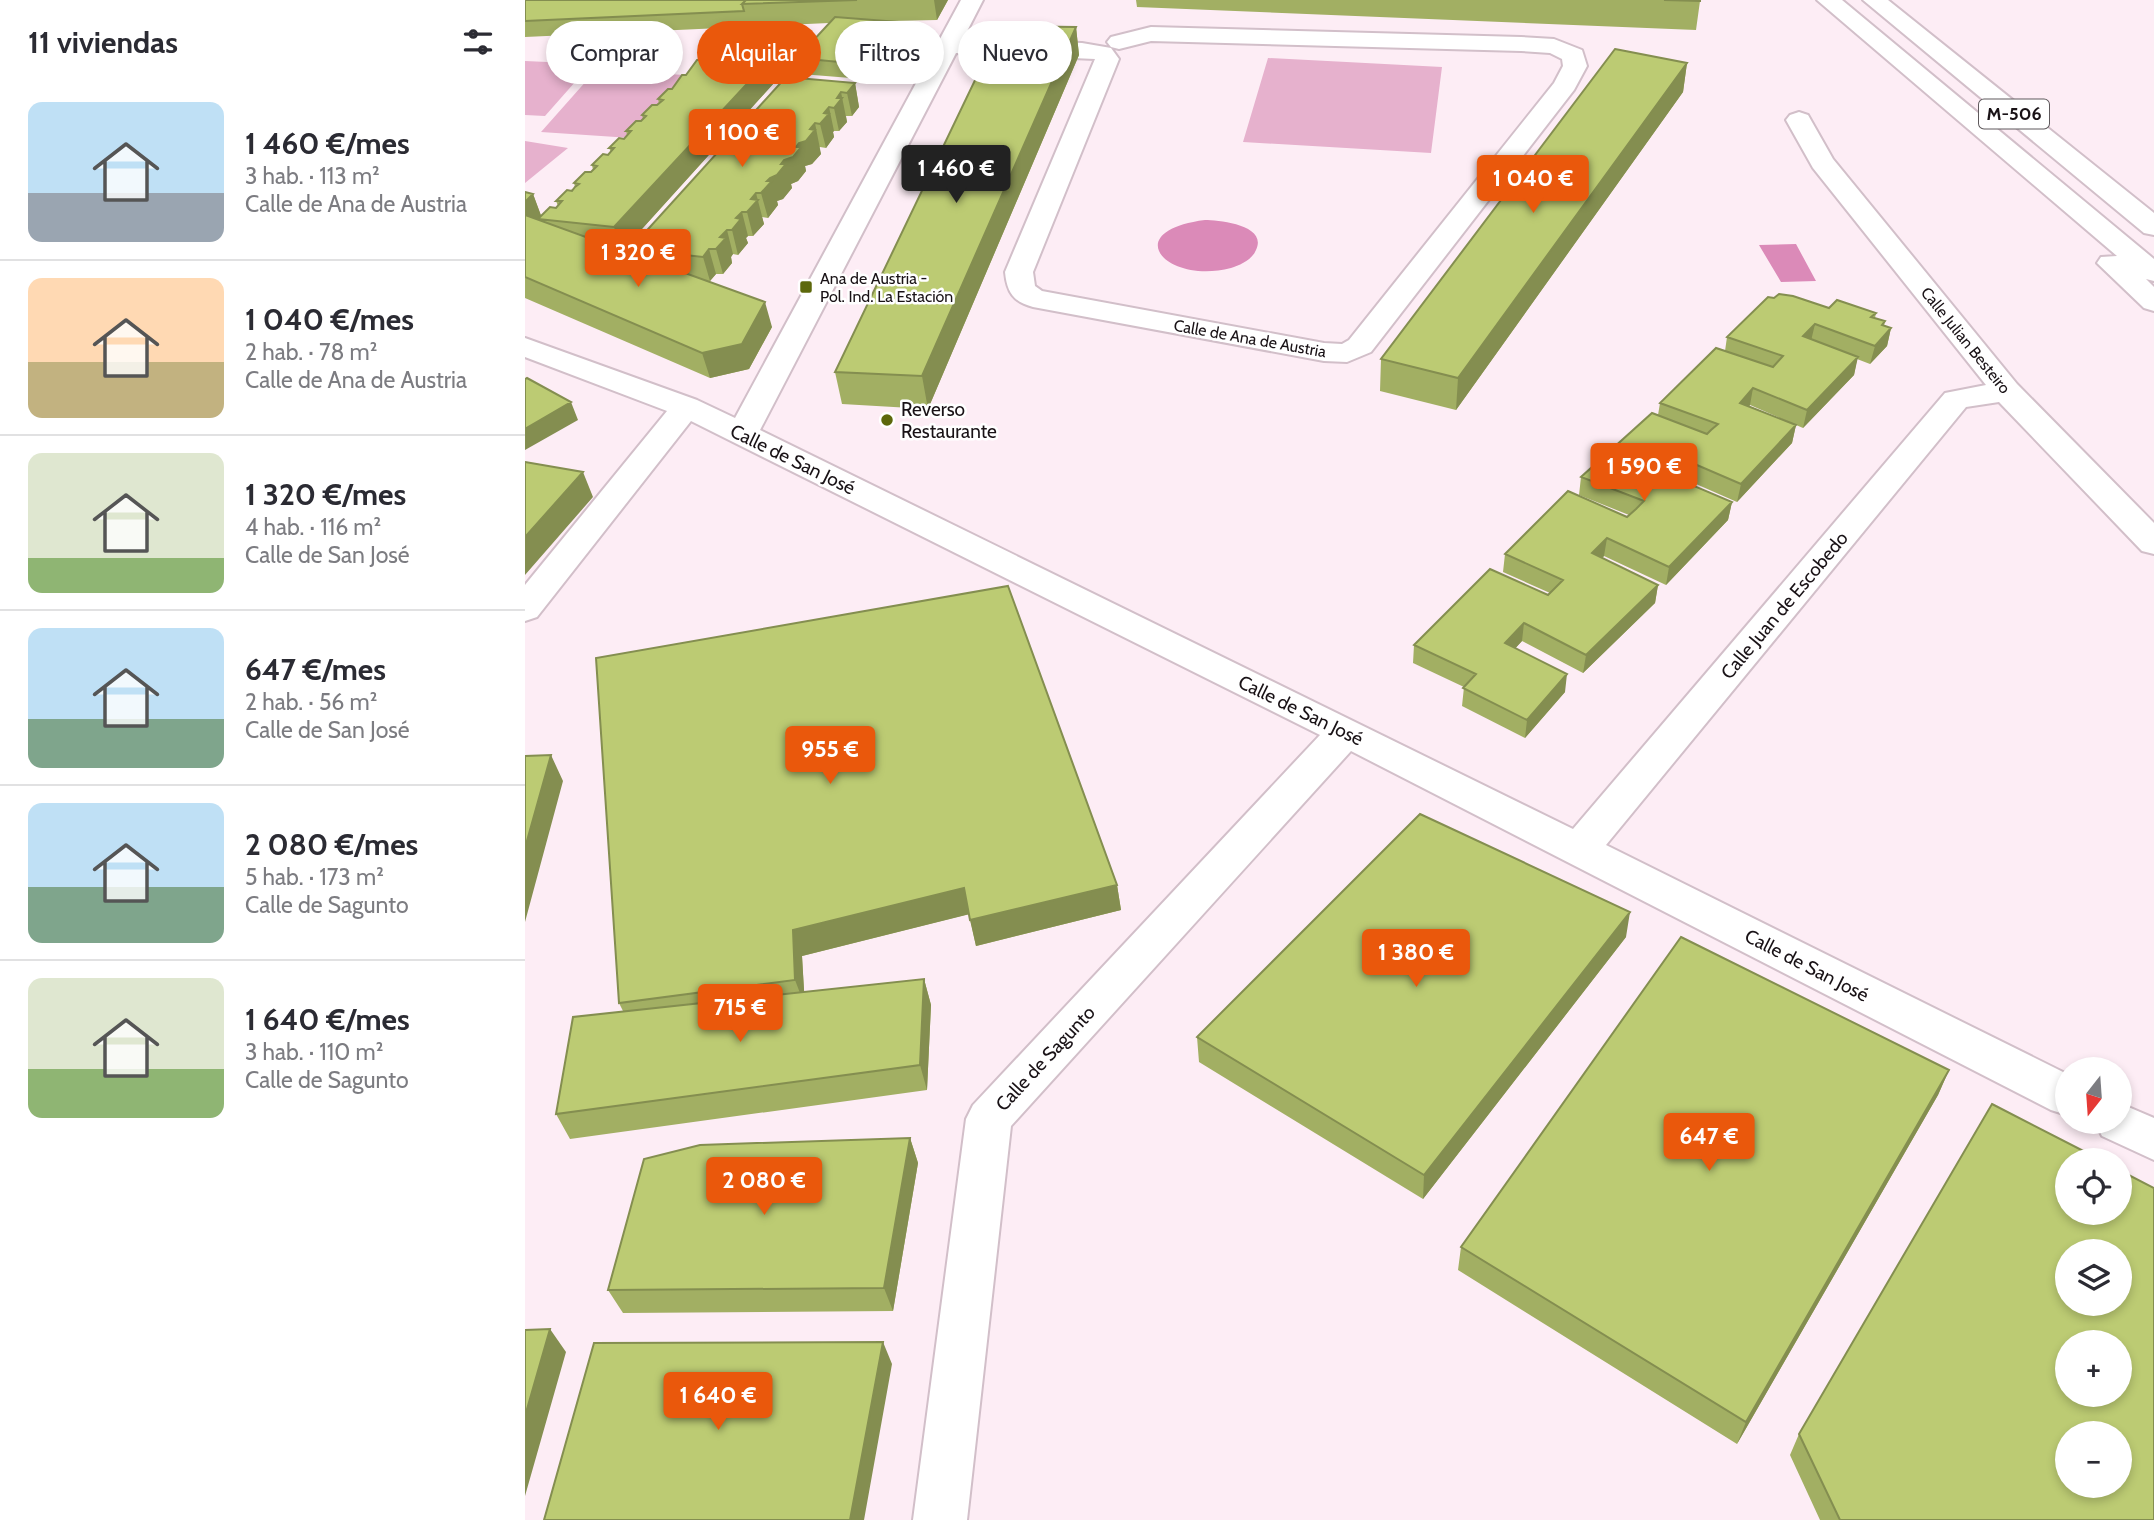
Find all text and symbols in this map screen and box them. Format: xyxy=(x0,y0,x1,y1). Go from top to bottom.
chip: Comprar xyxy=(546,21,683,84)
chip: Alquilar xyxy=(697,21,821,84)
chip: Filtros xyxy=(835,21,944,84)
chip: Nuevo xyxy=(958,21,1072,84)
icon: filters xyxy=(459,23,497,61)
text: 11 viviendas xyxy=(28,24,178,61)
road number: M-506 xyxy=(1979,100,2049,128)
pin: 1 100 € xyxy=(677,110,807,169)
text: 1 100 € xyxy=(705,118,779,146)
text: 1 460 €/mes xyxy=(245,125,410,162)
icon: home xyxy=(84,130,168,214)
pin: 1 460 € xyxy=(891,146,1021,205)
text: 1 460 € xyxy=(917,154,995,182)
pin: 1 040 € xyxy=(1468,156,1598,215)
text: 3 hab. · 113 m² xyxy=(245,162,380,190)
text: 1 040 € xyxy=(1493,164,1573,192)
text: Calle de Ana de Austria xyxy=(245,190,467,218)
pin: 1 320 € xyxy=(573,230,703,289)
text: 1 320 € xyxy=(601,238,675,266)
place label: Ana de Austria - Pol. Ind. La Estación xyxy=(820,269,953,306)
marker: Ana de Austria - Pol. Ind. La Estación xyxy=(798,279,814,295)
street label: Calle Julian Besteiro xyxy=(1917,283,2014,398)
text: 1 040 €/mes xyxy=(245,301,414,338)
icon: home xyxy=(84,306,168,390)
street label: Calle de Ana de Austria xyxy=(1172,316,1328,361)
text: 2 hab. · 78 m² xyxy=(245,338,377,366)
text: Calle de Ana de Austria xyxy=(245,366,467,394)
place label: Reverso Restaurante xyxy=(901,398,997,443)
marker: Reverso Restaurante xyxy=(879,412,895,428)
street label: Calle de San José xyxy=(727,419,859,500)
pin: 1 590 € xyxy=(1579,444,1709,503)
text: 1 590 € xyxy=(1606,452,1682,480)
text: 1 320 €/mes xyxy=(245,476,406,513)
icon: home xyxy=(84,481,168,565)
text: 4 hab. · 116 m² xyxy=(245,513,381,541)
street label: Calle Juan de Escobedo xyxy=(1716,527,1853,684)
text: Calle de San José xyxy=(245,541,410,569)
text: 647 €/mes xyxy=(245,651,386,688)
icon: home xyxy=(84,656,168,740)
street label: Calle de San José xyxy=(1235,670,1367,751)
text: 2 hab. · 56 m² xyxy=(245,688,377,716)
text: Calle de San José xyxy=(245,716,410,744)
pin: 955 € xyxy=(781,726,879,786)
text: 955 € xyxy=(801,735,859,763)
text: 2 080 €/mes xyxy=(245,826,418,863)
icon: home xyxy=(84,831,168,915)
text: 5 hab. · 173 m² xyxy=(245,863,384,891)
text: Calle de Sagunto xyxy=(245,891,409,919)
street label: Calle de San José xyxy=(1741,924,1873,1007)
pin: 1 380 € xyxy=(1351,930,1481,989)
text: 1 380 € xyxy=(1378,938,1454,966)
pin: 715 € xyxy=(691,984,789,1044)
text: 715 € xyxy=(714,993,766,1021)
text: 1 640 €/mes xyxy=(245,1001,410,1038)
street label: Calle de Sagunto xyxy=(991,1001,1100,1116)
icon: home xyxy=(84,1006,168,1090)
text: 3 hab. · 110 m² xyxy=(245,1038,383,1066)
north arrow xyxy=(2055,1057,2131,1134)
map controls xyxy=(2055,1057,2132,1498)
text: Calle de Sagunto xyxy=(245,1066,409,1094)
pin: 647 € xyxy=(1660,1114,1758,1173)
text: 647 € xyxy=(1680,1122,1738,1150)
button: locate xyxy=(2055,1148,2132,1225)
pin: 2 080 € xyxy=(699,1158,829,1217)
text: 2 080 € xyxy=(722,1166,806,1194)
button: layers xyxy=(2055,1239,2132,1316)
button: + xyxy=(2055,1330,2132,1407)
pin: 1 640 € xyxy=(653,1372,783,1432)
text: 1 640 € xyxy=(679,1381,757,1409)
button: − xyxy=(2055,1421,2132,1498)

